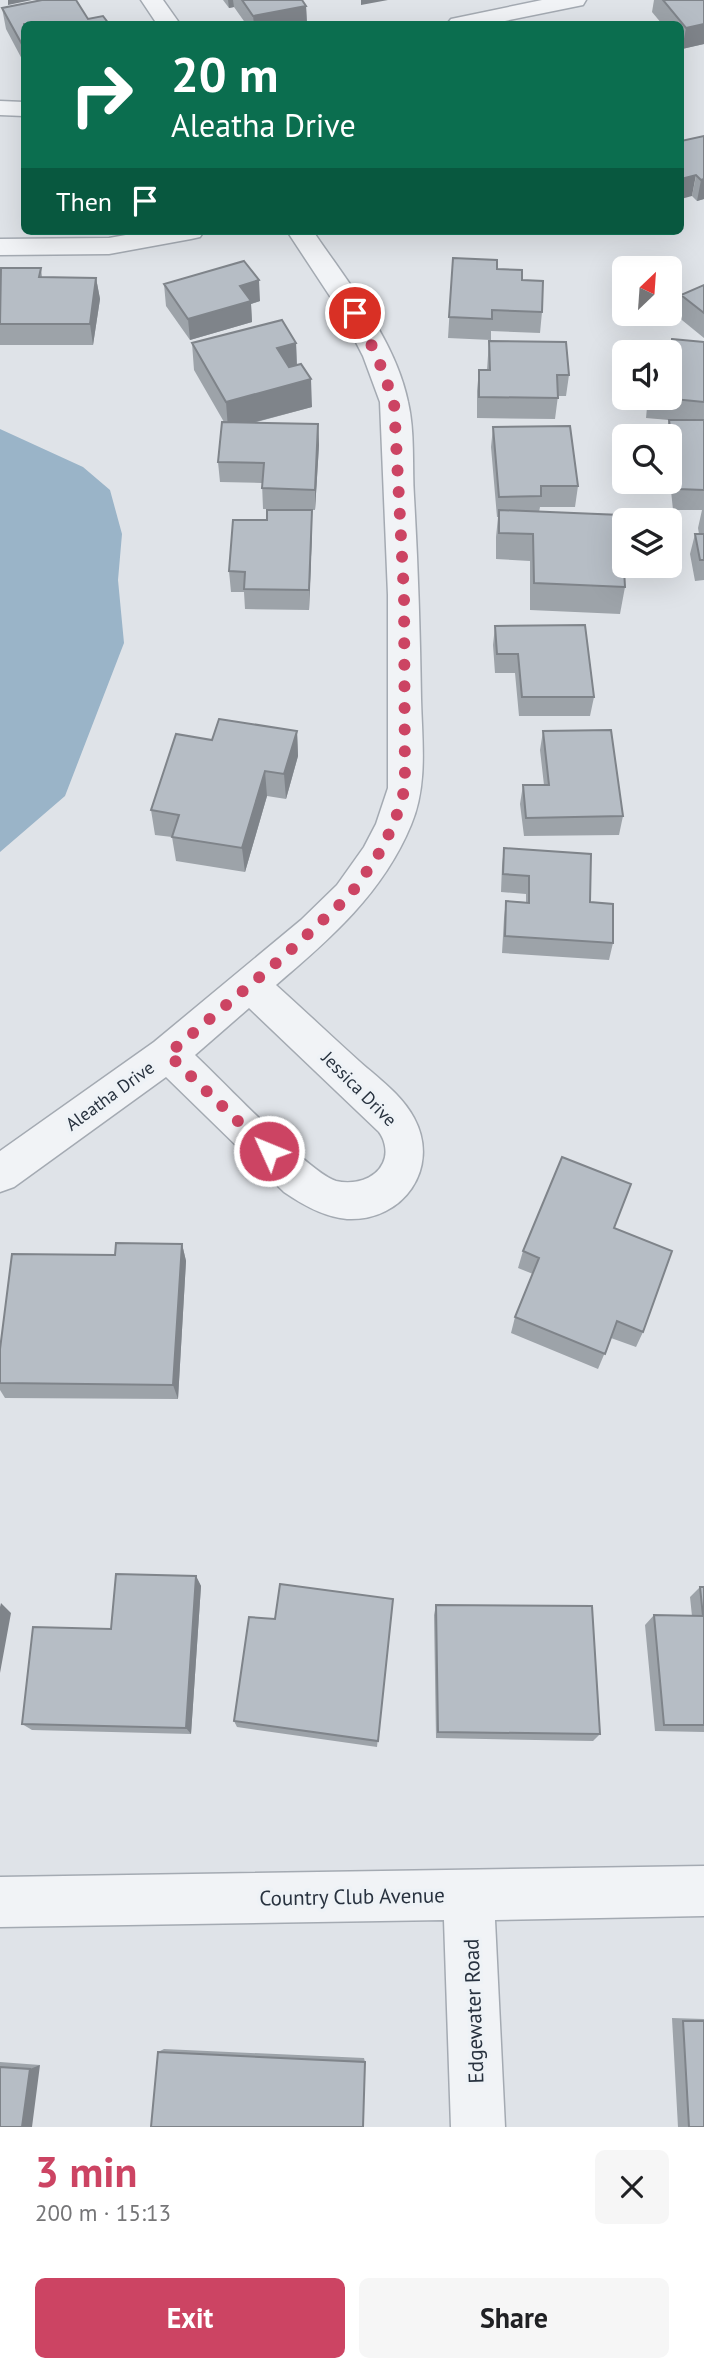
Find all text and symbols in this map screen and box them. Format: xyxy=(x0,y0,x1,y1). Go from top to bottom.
text: 20 m xyxy=(171,42,278,106)
icon: right xyxy=(56,49,147,140)
text: Aleatha Drive xyxy=(171,104,356,146)
icon: arrive xyxy=(126,182,164,220)
text: Then xyxy=(56,185,112,218)
north arrow xyxy=(612,256,682,326)
map controls xyxy=(612,256,682,578)
pin xyxy=(325,283,385,343)
icon: arrive xyxy=(336,294,374,332)
button: sound xyxy=(612,340,682,410)
button: search xyxy=(612,424,682,494)
button: layers xyxy=(612,508,682,578)
street label: Jessica Drive xyxy=(316,1046,402,1131)
street label: Aleatha Drive xyxy=(61,1056,158,1135)
position arrow xyxy=(232,1114,306,1188)
street label: Country Club Avenue xyxy=(259,1881,445,1912)
street label: Edgewater Road xyxy=(457,1938,490,2084)
text: 3 min xyxy=(35,2144,137,2199)
button: close xyxy=(595,2150,669,2224)
text: 200 m · 15:13 xyxy=(35,2198,171,2227)
button: Exit xyxy=(35,2278,345,2358)
button: Share xyxy=(359,2278,669,2358)

